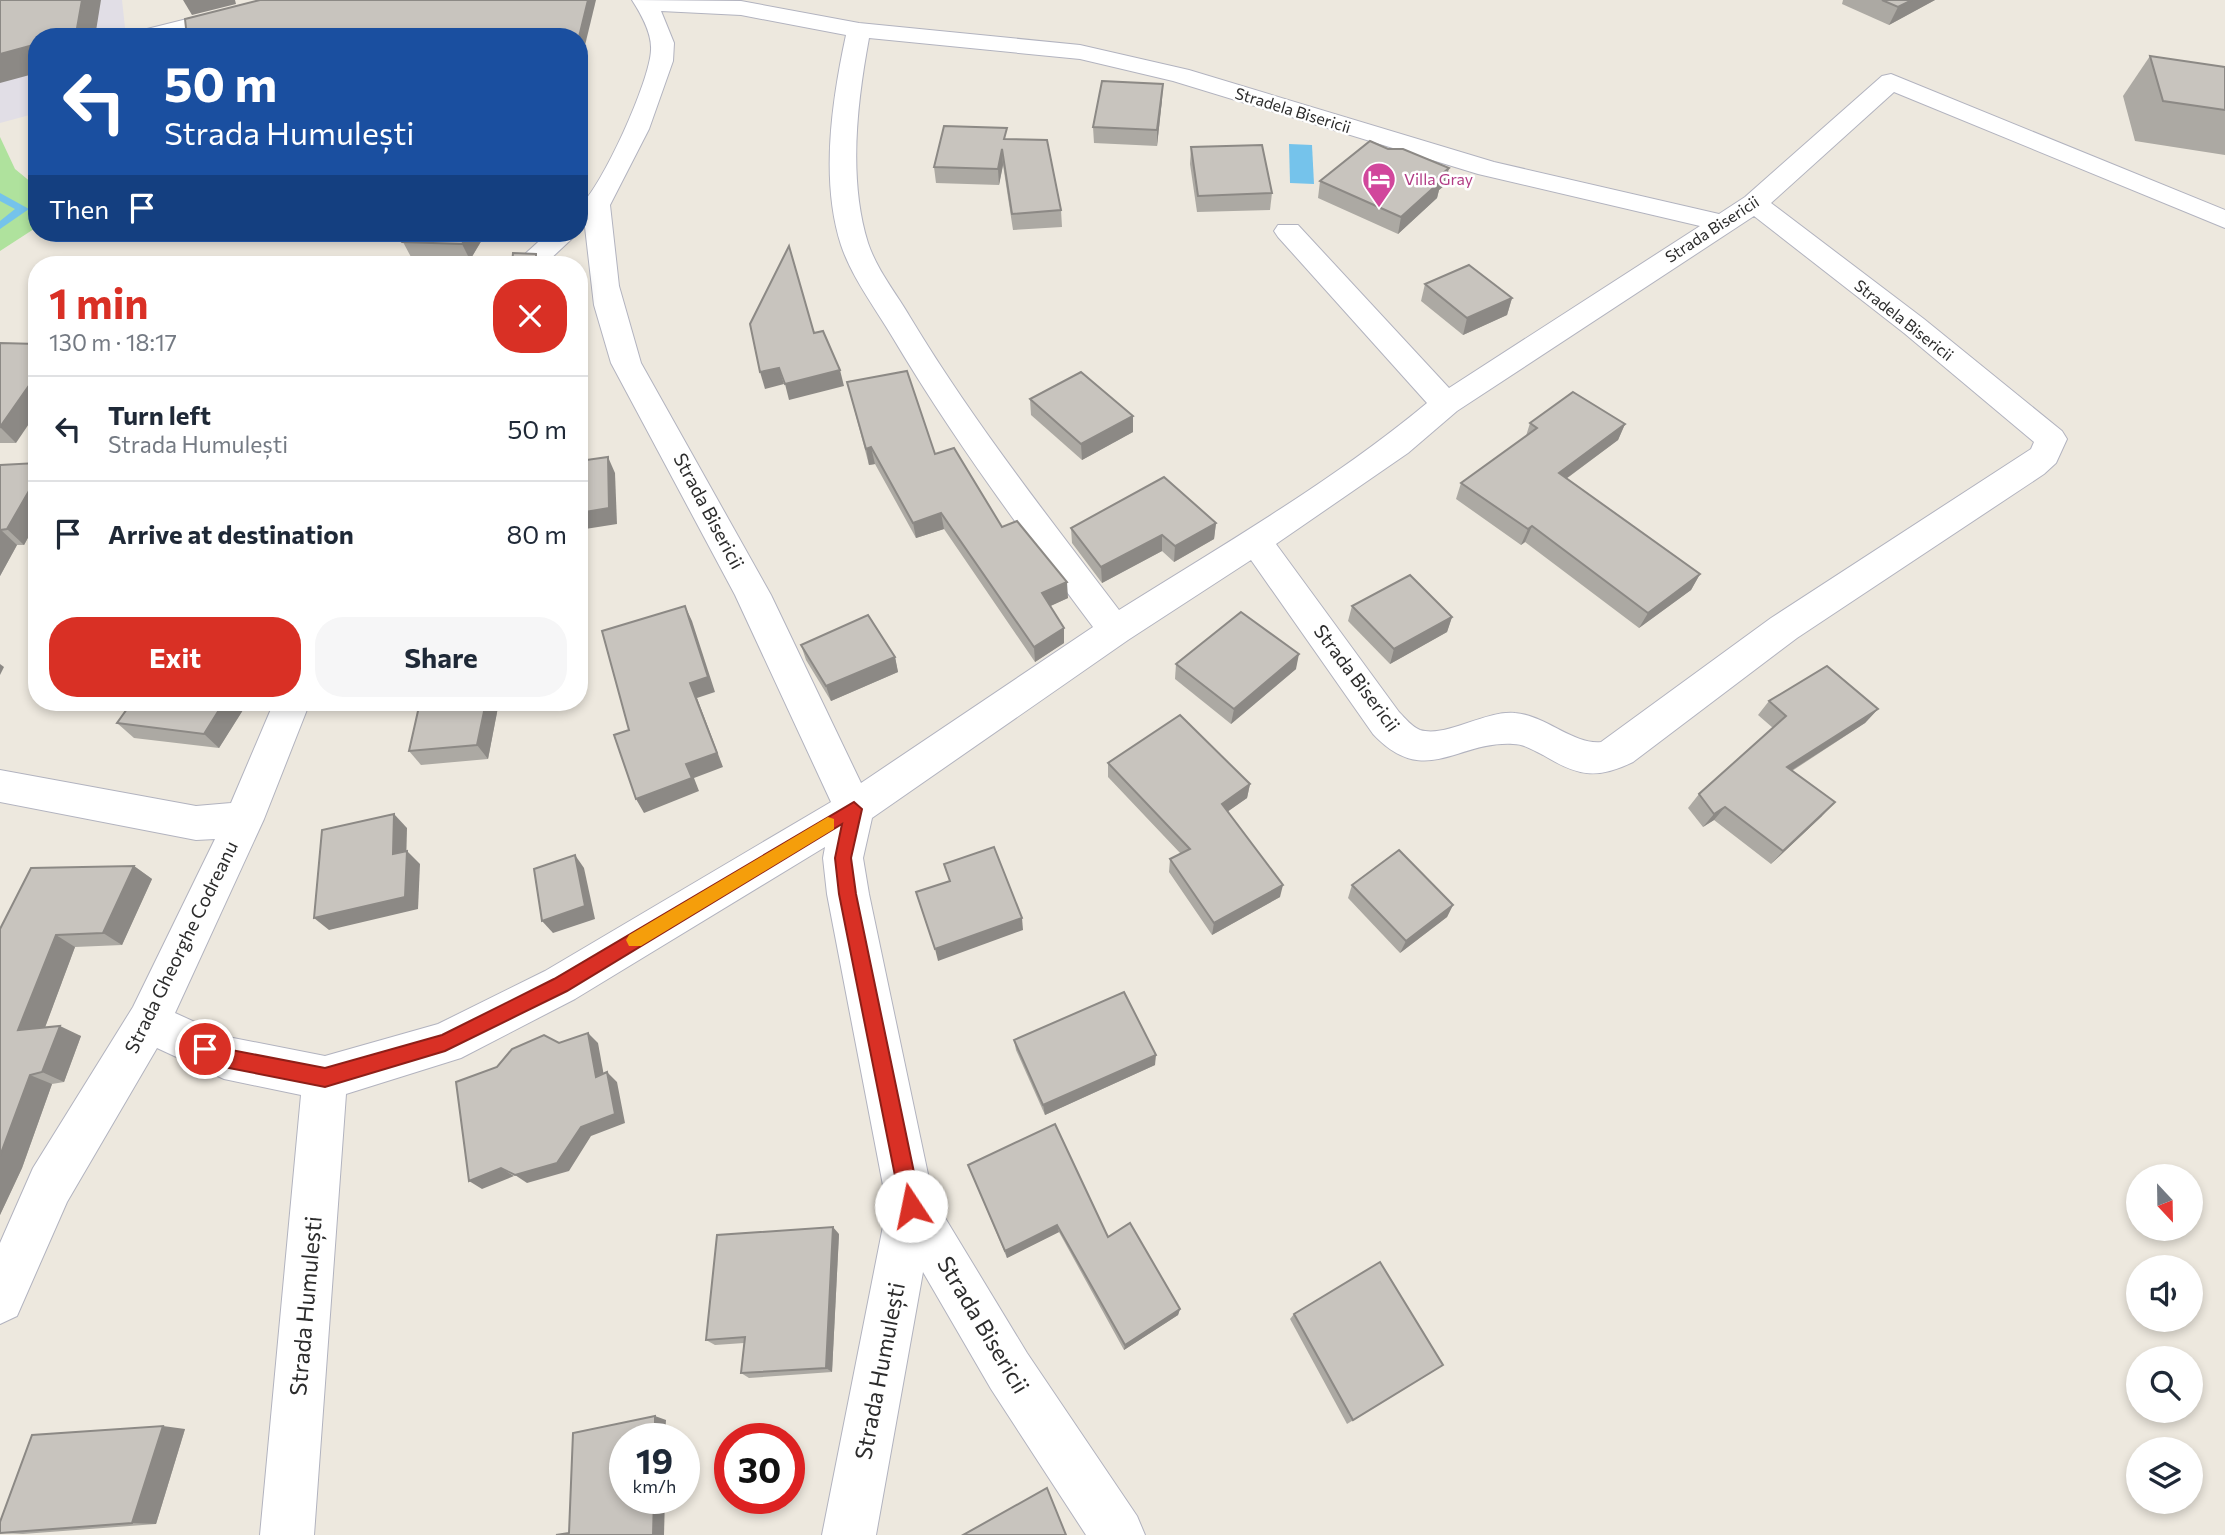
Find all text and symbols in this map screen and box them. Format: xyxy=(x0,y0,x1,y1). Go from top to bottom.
text: 50 m xyxy=(164,52,277,112)
icon: left xyxy=(49,56,140,147)
street label: Stradela Bisericii xyxy=(1233,83,1353,136)
text: Strada Humulești xyxy=(164,112,415,152)
hotel icon: Villa Gray xyxy=(1360,160,1398,209)
place label: Villa Gray xyxy=(1404,169,1473,188)
icon: arrive xyxy=(123,189,161,227)
street label: Strada Bisericii xyxy=(1661,191,1762,266)
text: Then xyxy=(49,193,109,224)
street label: Stradela Bisericii xyxy=(1851,275,1958,364)
text: 1 min xyxy=(49,276,149,328)
button: close xyxy=(493,279,567,353)
text: 130 m · 18:17 xyxy=(49,328,177,356)
text: Turn left xyxy=(108,399,211,430)
icon: left xyxy=(49,410,87,448)
text: 50 m xyxy=(507,413,567,444)
text: Strada Humulești xyxy=(108,430,288,458)
street label: Strada Bisericii xyxy=(669,449,750,573)
icon: arrive xyxy=(49,515,87,553)
text: Arrive at destination xyxy=(108,518,354,549)
text: 80 m xyxy=(507,518,567,549)
button: Exit xyxy=(49,617,301,697)
button: Share xyxy=(315,617,567,697)
street label: Strada Bisericii xyxy=(1310,620,1405,736)
street label: Strada Gheorghe Codreanu xyxy=(119,837,242,1057)
pin xyxy=(175,1019,235,1079)
icon: arrive xyxy=(186,1030,224,1068)
north arrow xyxy=(2126,1164,2203,1241)
map controls xyxy=(2126,1164,2203,1514)
position arrow xyxy=(874,1169,948,1243)
street label: Strada Humulești xyxy=(283,1215,329,1397)
street label: Strada Bisericii xyxy=(932,1251,1036,1398)
button: sound xyxy=(2126,1255,2203,1332)
street label: Strada Humulești xyxy=(848,1280,912,1462)
button: search xyxy=(2126,1346,2203,1423)
speed limit sign: 30 xyxy=(714,1423,805,1514)
button: layers xyxy=(2126,1437,2203,1514)
text: 19 xyxy=(636,1438,673,1481)
text: km/h xyxy=(633,1475,676,1497)

